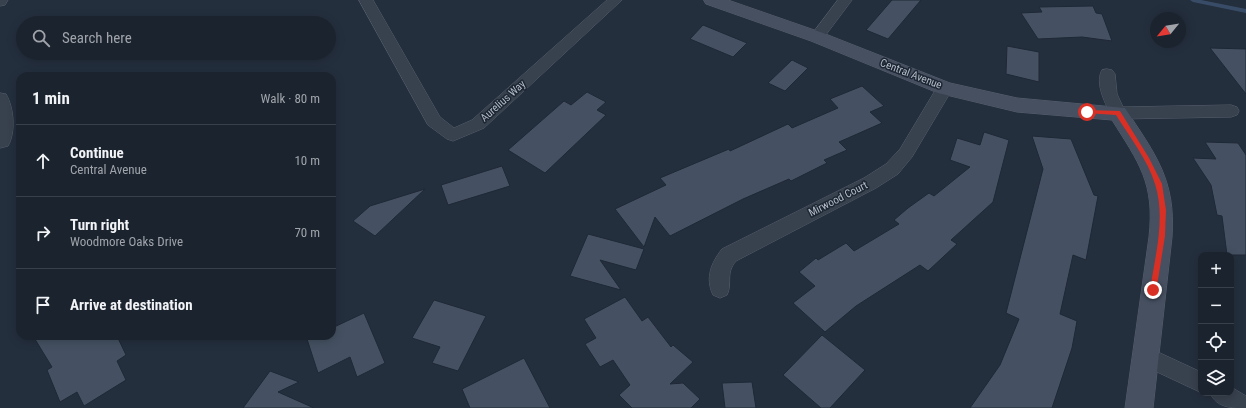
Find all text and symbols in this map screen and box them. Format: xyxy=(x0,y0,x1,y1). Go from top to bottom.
north arrow xyxy=(1150,12,1186,48)
search box xyxy=(16,16,336,60)
icon: search xyxy=(30,27,52,49)
text: Search here xyxy=(62,29,132,47)
street label: Central Avenue xyxy=(878,56,944,92)
street label: Aurelius Way xyxy=(478,77,528,125)
text: 1 min xyxy=(32,88,70,108)
text: Walk · 80 m xyxy=(260,91,320,106)
route start xyxy=(1078,103,1096,121)
text: Continue xyxy=(70,144,124,162)
icon: ahead xyxy=(32,150,54,172)
text: 10 m xyxy=(294,153,320,168)
text: Central Avenue xyxy=(70,162,147,177)
street label: Mirwood Court xyxy=(806,179,870,219)
text: Turn right xyxy=(70,216,129,234)
icon: right xyxy=(32,222,54,244)
text: 70 m xyxy=(294,225,320,240)
text: Woodmore Oaks Drive xyxy=(70,234,183,249)
map controls xyxy=(1198,252,1234,396)
button: + xyxy=(1198,252,1234,288)
route end xyxy=(1144,281,1162,299)
button: − xyxy=(1198,288,1234,324)
icon: arrive xyxy=(32,294,54,316)
text: Arrive at destination xyxy=(70,296,193,314)
button: locate xyxy=(1198,324,1234,360)
button: layers xyxy=(1198,360,1234,396)

